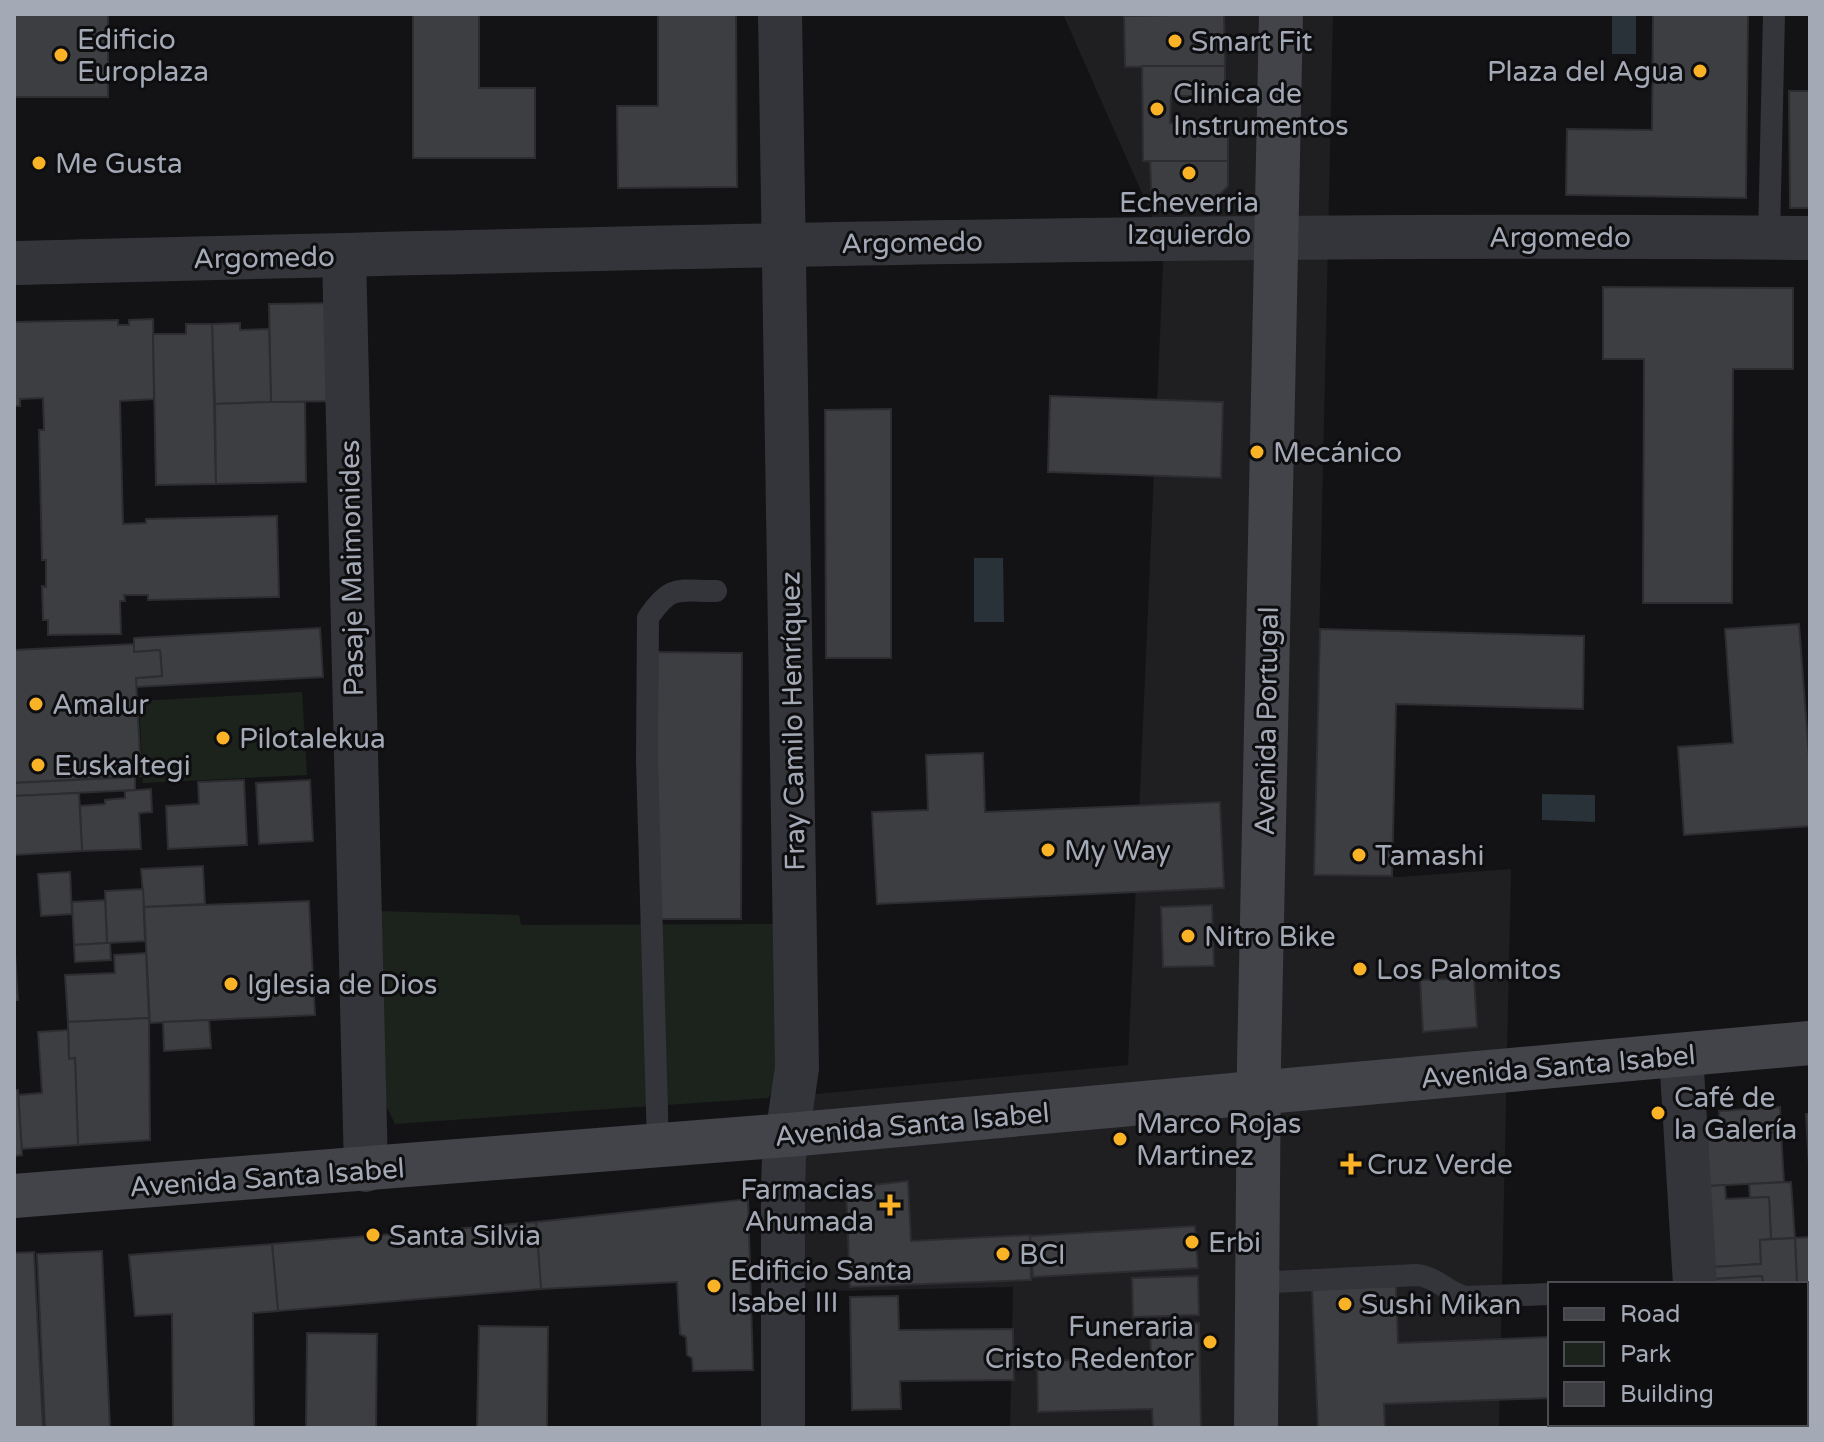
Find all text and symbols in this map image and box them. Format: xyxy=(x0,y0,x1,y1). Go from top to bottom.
place label: Edificio Europlaza xyxy=(77,23,209,89)
place label: Smart Fit xyxy=(1191,25,1313,59)
marker: Smart Fit xyxy=(1166,32,1184,50)
marker: Edificio Europlaza xyxy=(52,46,70,64)
place label: Plaza del Agua xyxy=(1487,55,1684,89)
marker: Plaza del Agua xyxy=(1691,62,1709,80)
place label: Clinica de Instrumentos xyxy=(1173,77,1349,143)
marker: Clinica de Instrumentos xyxy=(1148,100,1166,118)
place label: Me Gusta xyxy=(55,147,183,181)
marker: Me Gusta xyxy=(30,154,48,172)
marker: Echeverria Izquierdo xyxy=(1180,164,1198,182)
place label: Echeverria Izquierdo xyxy=(1119,186,1259,252)
street label: Argomedo xyxy=(1489,221,1631,255)
street label: Argomedo xyxy=(841,225,983,261)
street label: Argomedo xyxy=(193,240,335,276)
place label: Mecánico xyxy=(1273,436,1402,470)
street label: Pasaje Maimonides xyxy=(333,439,371,697)
marker: Mecánico xyxy=(1248,443,1266,461)
street label: Fray Camilo Henríquez xyxy=(773,571,813,871)
street label: Avenida Portugal xyxy=(1248,606,1286,836)
place label: Amalur xyxy=(52,688,149,722)
marker: Amalur xyxy=(27,695,45,713)
place label: Pilotalekua xyxy=(239,722,386,756)
marker: Pilotalekua xyxy=(214,729,232,747)
place label: Euskaltegi xyxy=(54,749,191,783)
marker: Euskaltegi xyxy=(29,756,47,774)
place label: My Way xyxy=(1064,834,1171,868)
place label: Tamashi xyxy=(1375,839,1484,873)
marker: My Way xyxy=(1039,841,1057,859)
marker: Tamashi xyxy=(1350,846,1368,864)
place label: Nitro Bike xyxy=(1204,920,1336,954)
marker: Nitro Bike xyxy=(1179,927,1197,945)
place label: Los Palomitos xyxy=(1376,953,1561,987)
marker: Los Palomitos xyxy=(1351,960,1369,978)
place label: Iglesia de Dios xyxy=(247,968,438,1002)
marker: Iglesia de Dios xyxy=(222,975,240,993)
street label: Avenida Santa Isabel xyxy=(1419,1038,1697,1096)
place label: Café de la Galería xyxy=(1674,1081,1797,1147)
street label: Avenida Santa Isabel xyxy=(773,1096,1051,1154)
marker: Café de la Galería xyxy=(1649,1104,1667,1122)
place label: Marco Rojas Martinez xyxy=(1136,1107,1301,1173)
marker: Marco Rojas Martinez xyxy=(1111,1130,1129,1148)
place label: Cruz Verde xyxy=(1367,1148,1513,1182)
street label: Avenida Santa Isabel xyxy=(128,1151,406,1205)
marker: Cruz Verde xyxy=(1342,1155,1360,1173)
place label: Farmacias Ahumada xyxy=(740,1173,874,1239)
marker: Farmacias Ahumada xyxy=(881,1196,899,1214)
place label: Santa Silvia xyxy=(389,1219,541,1253)
marker: Santa Silvia xyxy=(364,1226,382,1244)
place label: Erbi xyxy=(1208,1226,1261,1260)
marker: Erbi xyxy=(1183,1233,1201,1251)
place label: BCI xyxy=(1019,1238,1066,1272)
marker: BCI xyxy=(994,1245,1012,1263)
place label: Edificio Santa Isabel III xyxy=(730,1254,912,1320)
marker: Edificio Santa Isabel III xyxy=(705,1277,723,1295)
legend xyxy=(1548,1282,1808,1426)
place label: Sushi Mikan xyxy=(1361,1288,1521,1322)
marker: Sushi Mikan xyxy=(1336,1295,1354,1313)
text: Road xyxy=(1620,1300,1680,1329)
place label: Funeraria Cristo Redentor xyxy=(985,1310,1194,1376)
marker: Funeraria Cristo Redentor xyxy=(1201,1333,1219,1351)
text: Park xyxy=(1620,1340,1671,1369)
text: Building xyxy=(1620,1380,1714,1409)

